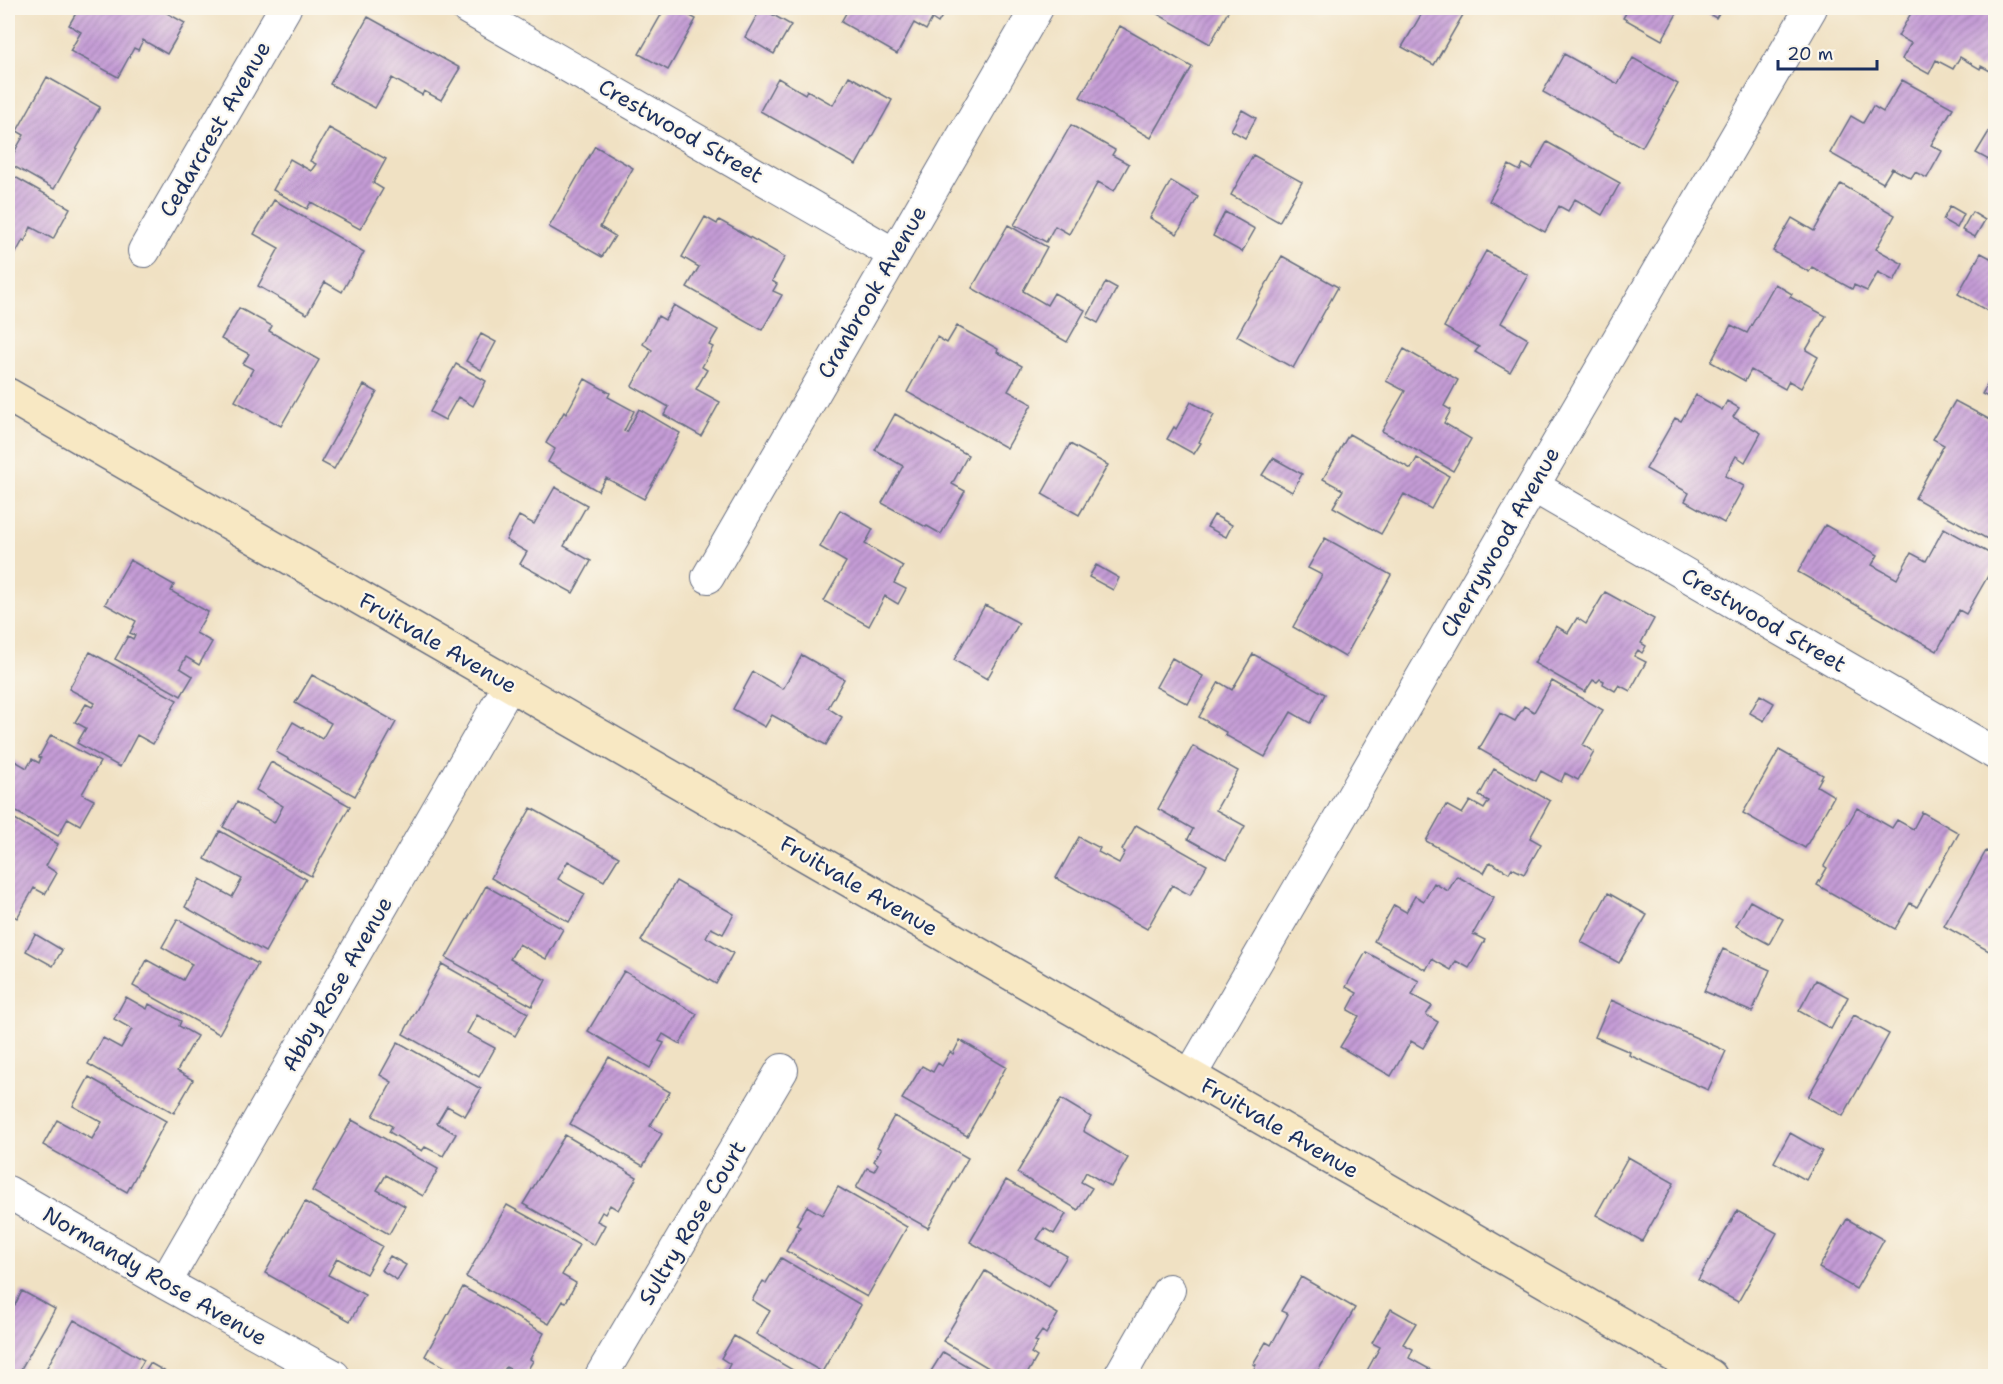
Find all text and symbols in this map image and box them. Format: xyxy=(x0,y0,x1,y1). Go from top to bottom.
scale bar xyxy=(1778,33,1877,71)
street label: Cedarcrest Avenue xyxy=(153,36,277,222)
text: 20 m xyxy=(1787,42,1833,66)
street label: Crestwood Street xyxy=(593,72,769,190)
street label: Cranbrook Avenue xyxy=(811,200,933,384)
street label: Cherrywood Avenue xyxy=(1434,442,1566,642)
street label: Crestwood Street xyxy=(1676,561,1852,679)
street label: Fruitvale Avenue xyxy=(354,586,522,700)
street label: Fruitvale Avenue xyxy=(775,829,943,943)
street label: Abby Rose Avenue xyxy=(275,891,399,1077)
street label: Fruitvale Avenue xyxy=(1196,1071,1364,1185)
street label: Sultry Rose Court xyxy=(632,1136,752,1310)
street label: Normandy Rose Avenue xyxy=(37,1200,273,1352)

